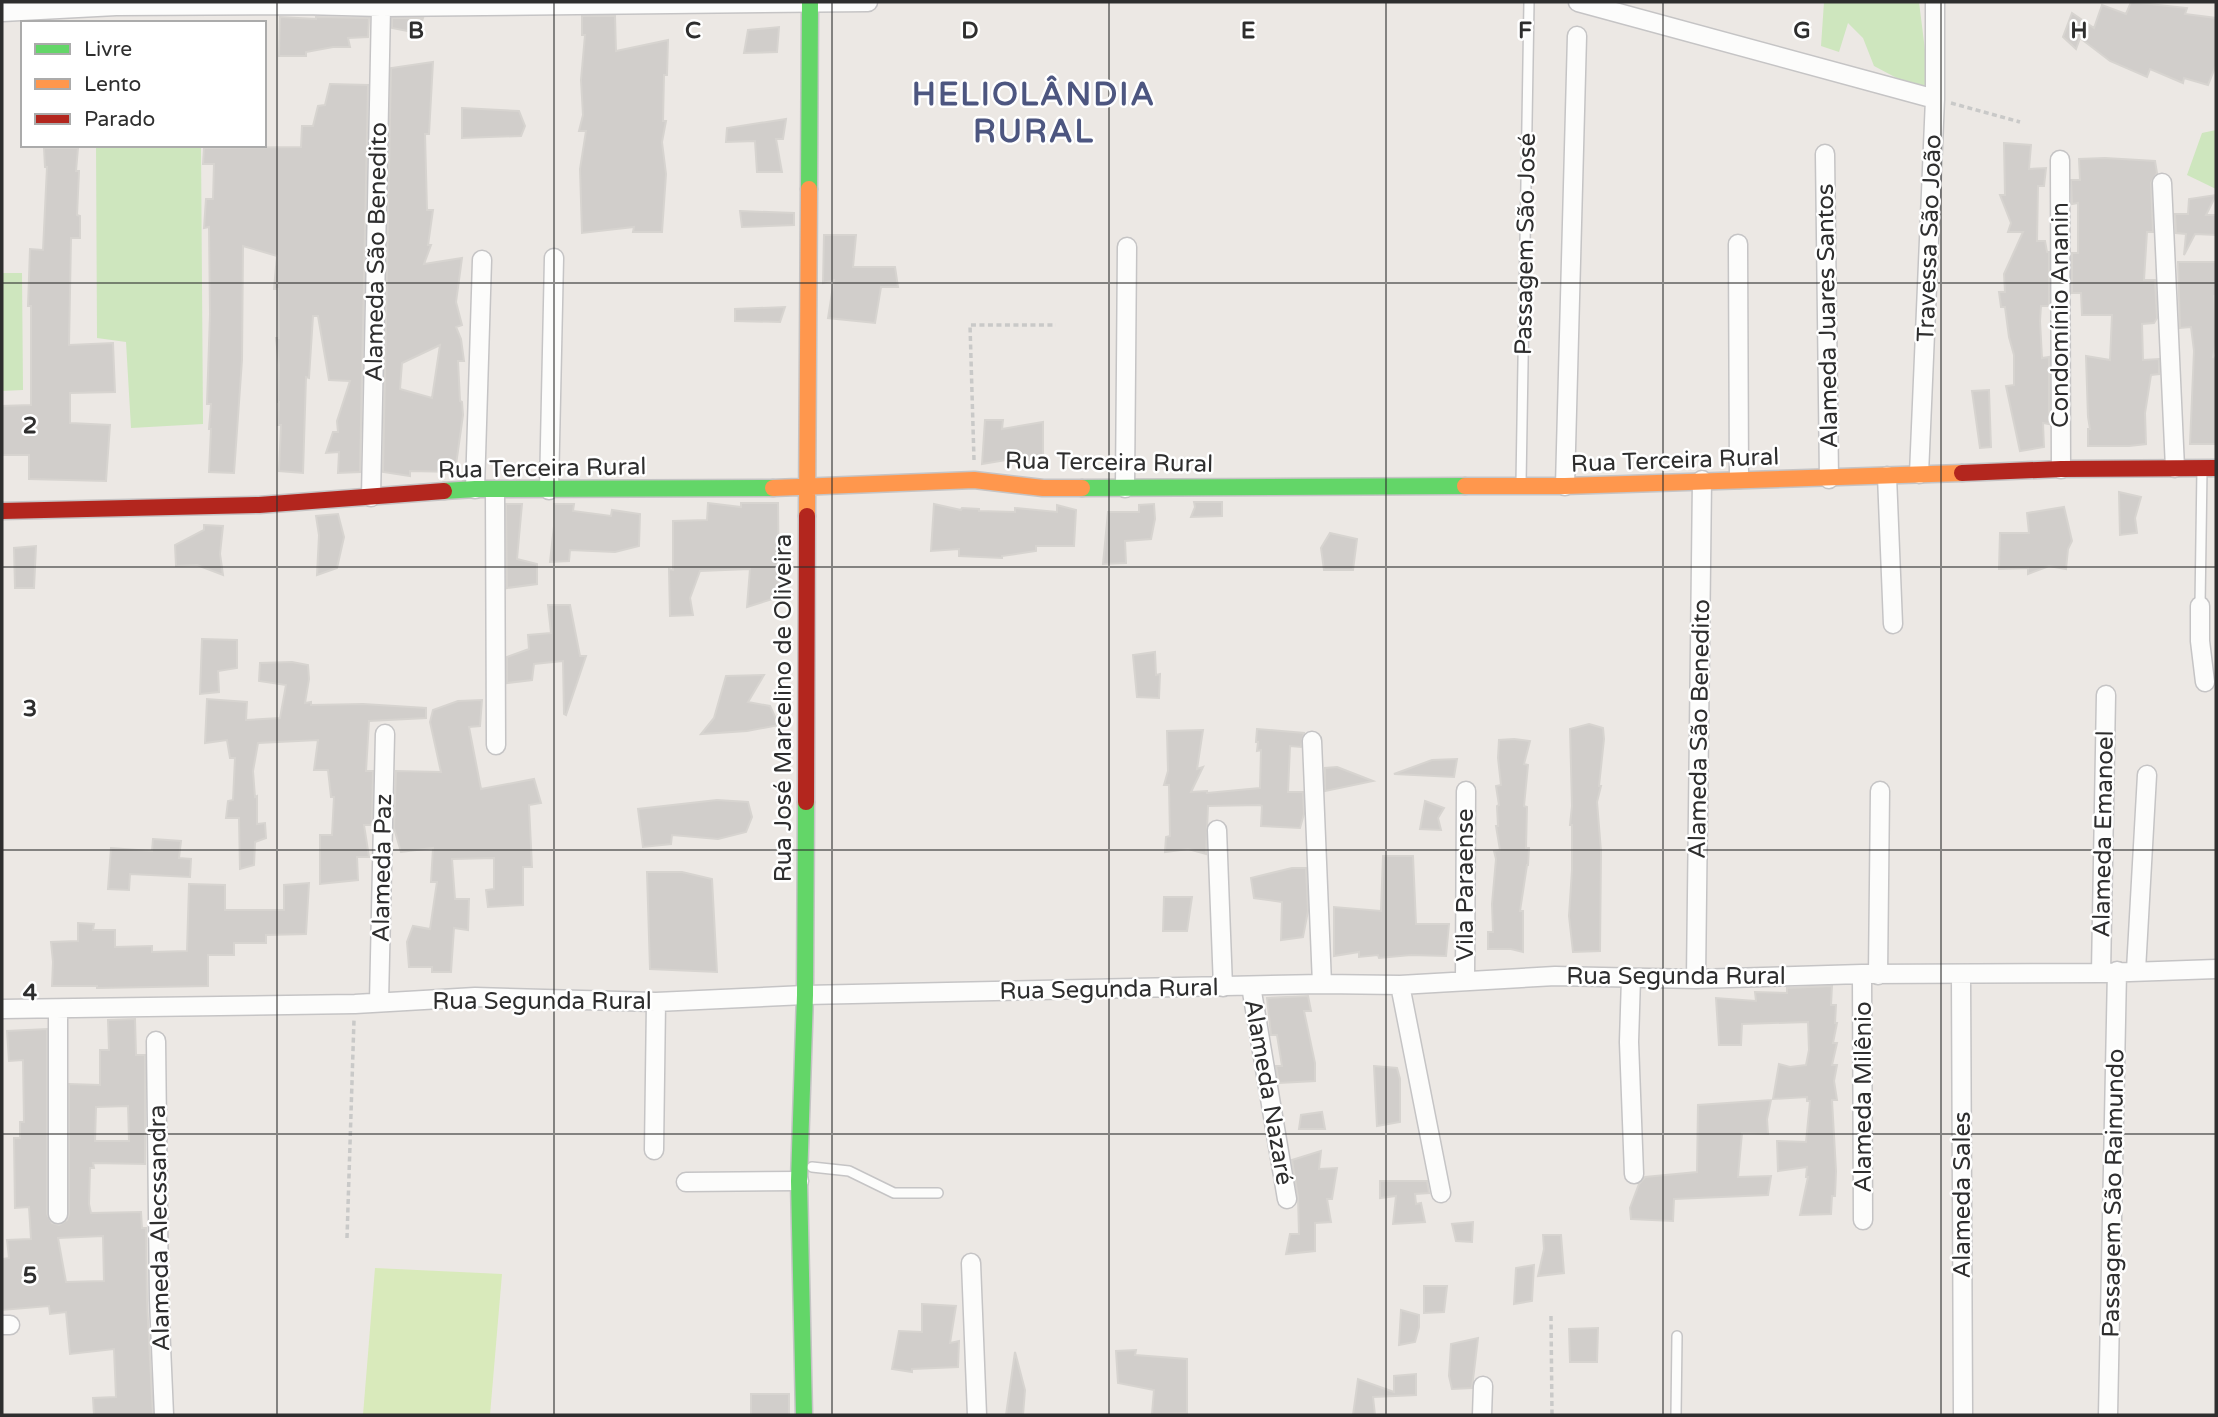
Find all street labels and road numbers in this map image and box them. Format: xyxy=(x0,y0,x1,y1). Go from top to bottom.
street label: Alameda São Benedito xyxy=(360,122,393,382)
street label: Passagem São José xyxy=(1509,133,1542,356)
street label: Travessa São João xyxy=(1911,134,1948,342)
street label: Alameda Juares Santos xyxy=(1811,183,1844,449)
street label: Condomínio Ananin xyxy=(2046,202,2075,428)
street label: Rua Terceira Rural xyxy=(1570,442,1780,479)
street label: Rua Terceira Rural xyxy=(1005,446,1213,479)
street label: Rua Terceira Rural xyxy=(438,452,646,485)
street label: Rua José Marcelino de Oliveira xyxy=(769,534,798,882)
street label: Alameda São Benedito xyxy=(1683,599,1716,859)
street label: Alameda Emanoel xyxy=(2087,730,2120,938)
street label: Alameda Paz xyxy=(367,793,398,943)
street label: Vila Paraense xyxy=(1451,808,1480,962)
street label: Rua Segunda Rural xyxy=(1566,962,1786,991)
street label: Rua Segunda Rural xyxy=(999,973,1219,1006)
street label: Rua Segunda Rural xyxy=(432,987,652,1016)
street label: Alameda Nazaré xyxy=(1238,997,1299,1187)
street label: Alameda Milênio xyxy=(1849,1001,1878,1193)
street label: Passagem São Raimundo xyxy=(2096,1048,2131,1338)
street label: Alameda Alecssandra xyxy=(143,1104,176,1352)
street label: Alameda Sales xyxy=(1948,1111,1977,1279)

